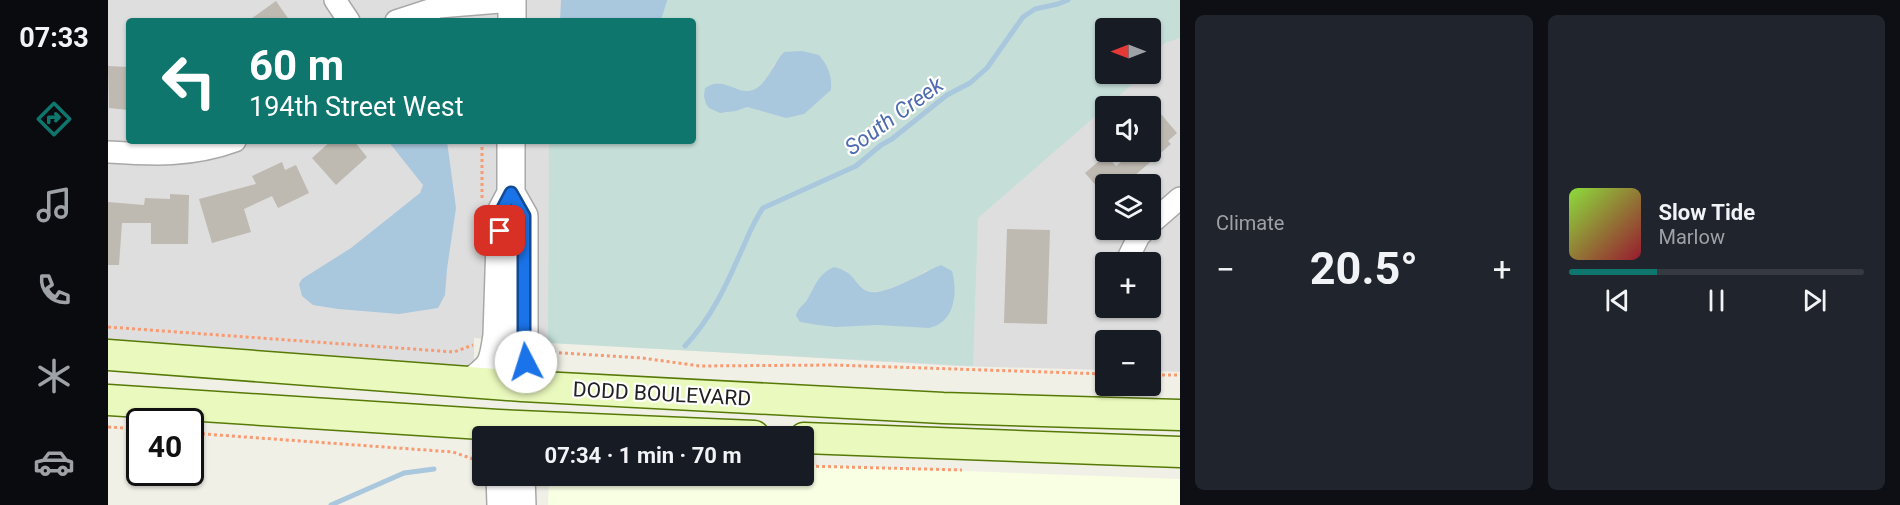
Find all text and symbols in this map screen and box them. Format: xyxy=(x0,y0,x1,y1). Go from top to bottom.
north arrow xyxy=(1095,18,1161,84)
map controls xyxy=(1095,18,1161,396)
text: 07:33 xyxy=(19,22,89,54)
text: 60 m xyxy=(249,41,344,90)
icon: left xyxy=(150,42,228,120)
water label: South Creek xyxy=(840,71,949,160)
text: 194th Street West xyxy=(249,91,463,123)
button: sound xyxy=(1095,96,1161,162)
icon: directions xyxy=(33,98,75,140)
button: layers xyxy=(1095,174,1161,240)
icon: music xyxy=(33,184,75,226)
text: Slow Tide xyxy=(1659,200,1755,225)
pin xyxy=(474,205,525,256)
text: Climate xyxy=(1216,211,1284,235)
icon: arrive xyxy=(483,214,516,247)
text: Marlow xyxy=(1659,225,1725,249)
text: 20.5° xyxy=(1310,242,1418,295)
text: − xyxy=(1216,250,1235,289)
text: + xyxy=(1493,250,1512,289)
button: + xyxy=(1095,252,1161,318)
icon: phone xyxy=(33,269,75,311)
icon: previous xyxy=(1601,284,1634,317)
icon: pause xyxy=(1700,284,1733,317)
icon: next xyxy=(1798,284,1831,317)
position arrow xyxy=(494,330,558,394)
button: − xyxy=(1095,330,1161,396)
icon: climate xyxy=(33,355,75,397)
street label: DODD BOULEVARD xyxy=(572,377,752,411)
speed limit sign: 40 xyxy=(126,408,204,486)
icon: car xyxy=(33,441,75,483)
text: 07:34 · 1 min · 70 m xyxy=(545,443,741,468)

